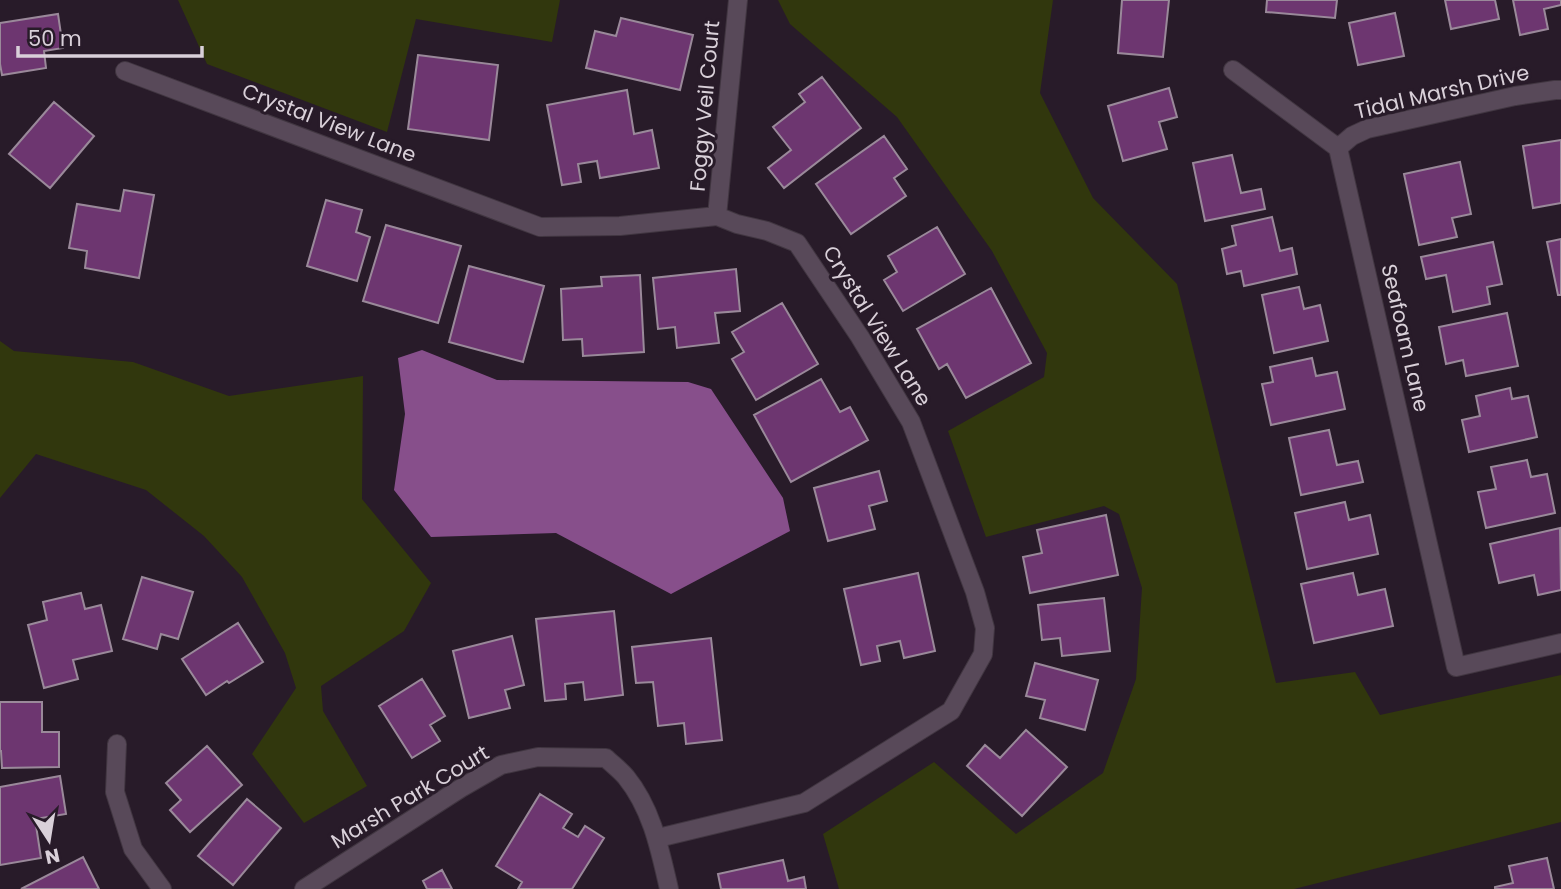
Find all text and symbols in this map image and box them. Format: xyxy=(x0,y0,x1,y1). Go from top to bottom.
scale bar xyxy=(18,14,201,58)
street label: Foggy Veil Court xyxy=(683,19,726,193)
text: 50 m xyxy=(28,24,82,53)
street label: Tidal Marsh Drive xyxy=(1352,57,1532,126)
street label: Crystal View Lane xyxy=(238,76,420,169)
street label: Crystal View Lane xyxy=(816,240,939,412)
street label: Seafoam Lane xyxy=(1374,261,1437,415)
street label: Marsh Park Court xyxy=(325,738,494,855)
north arrow xyxy=(14,805,84,875)
text: N xyxy=(43,841,62,871)

